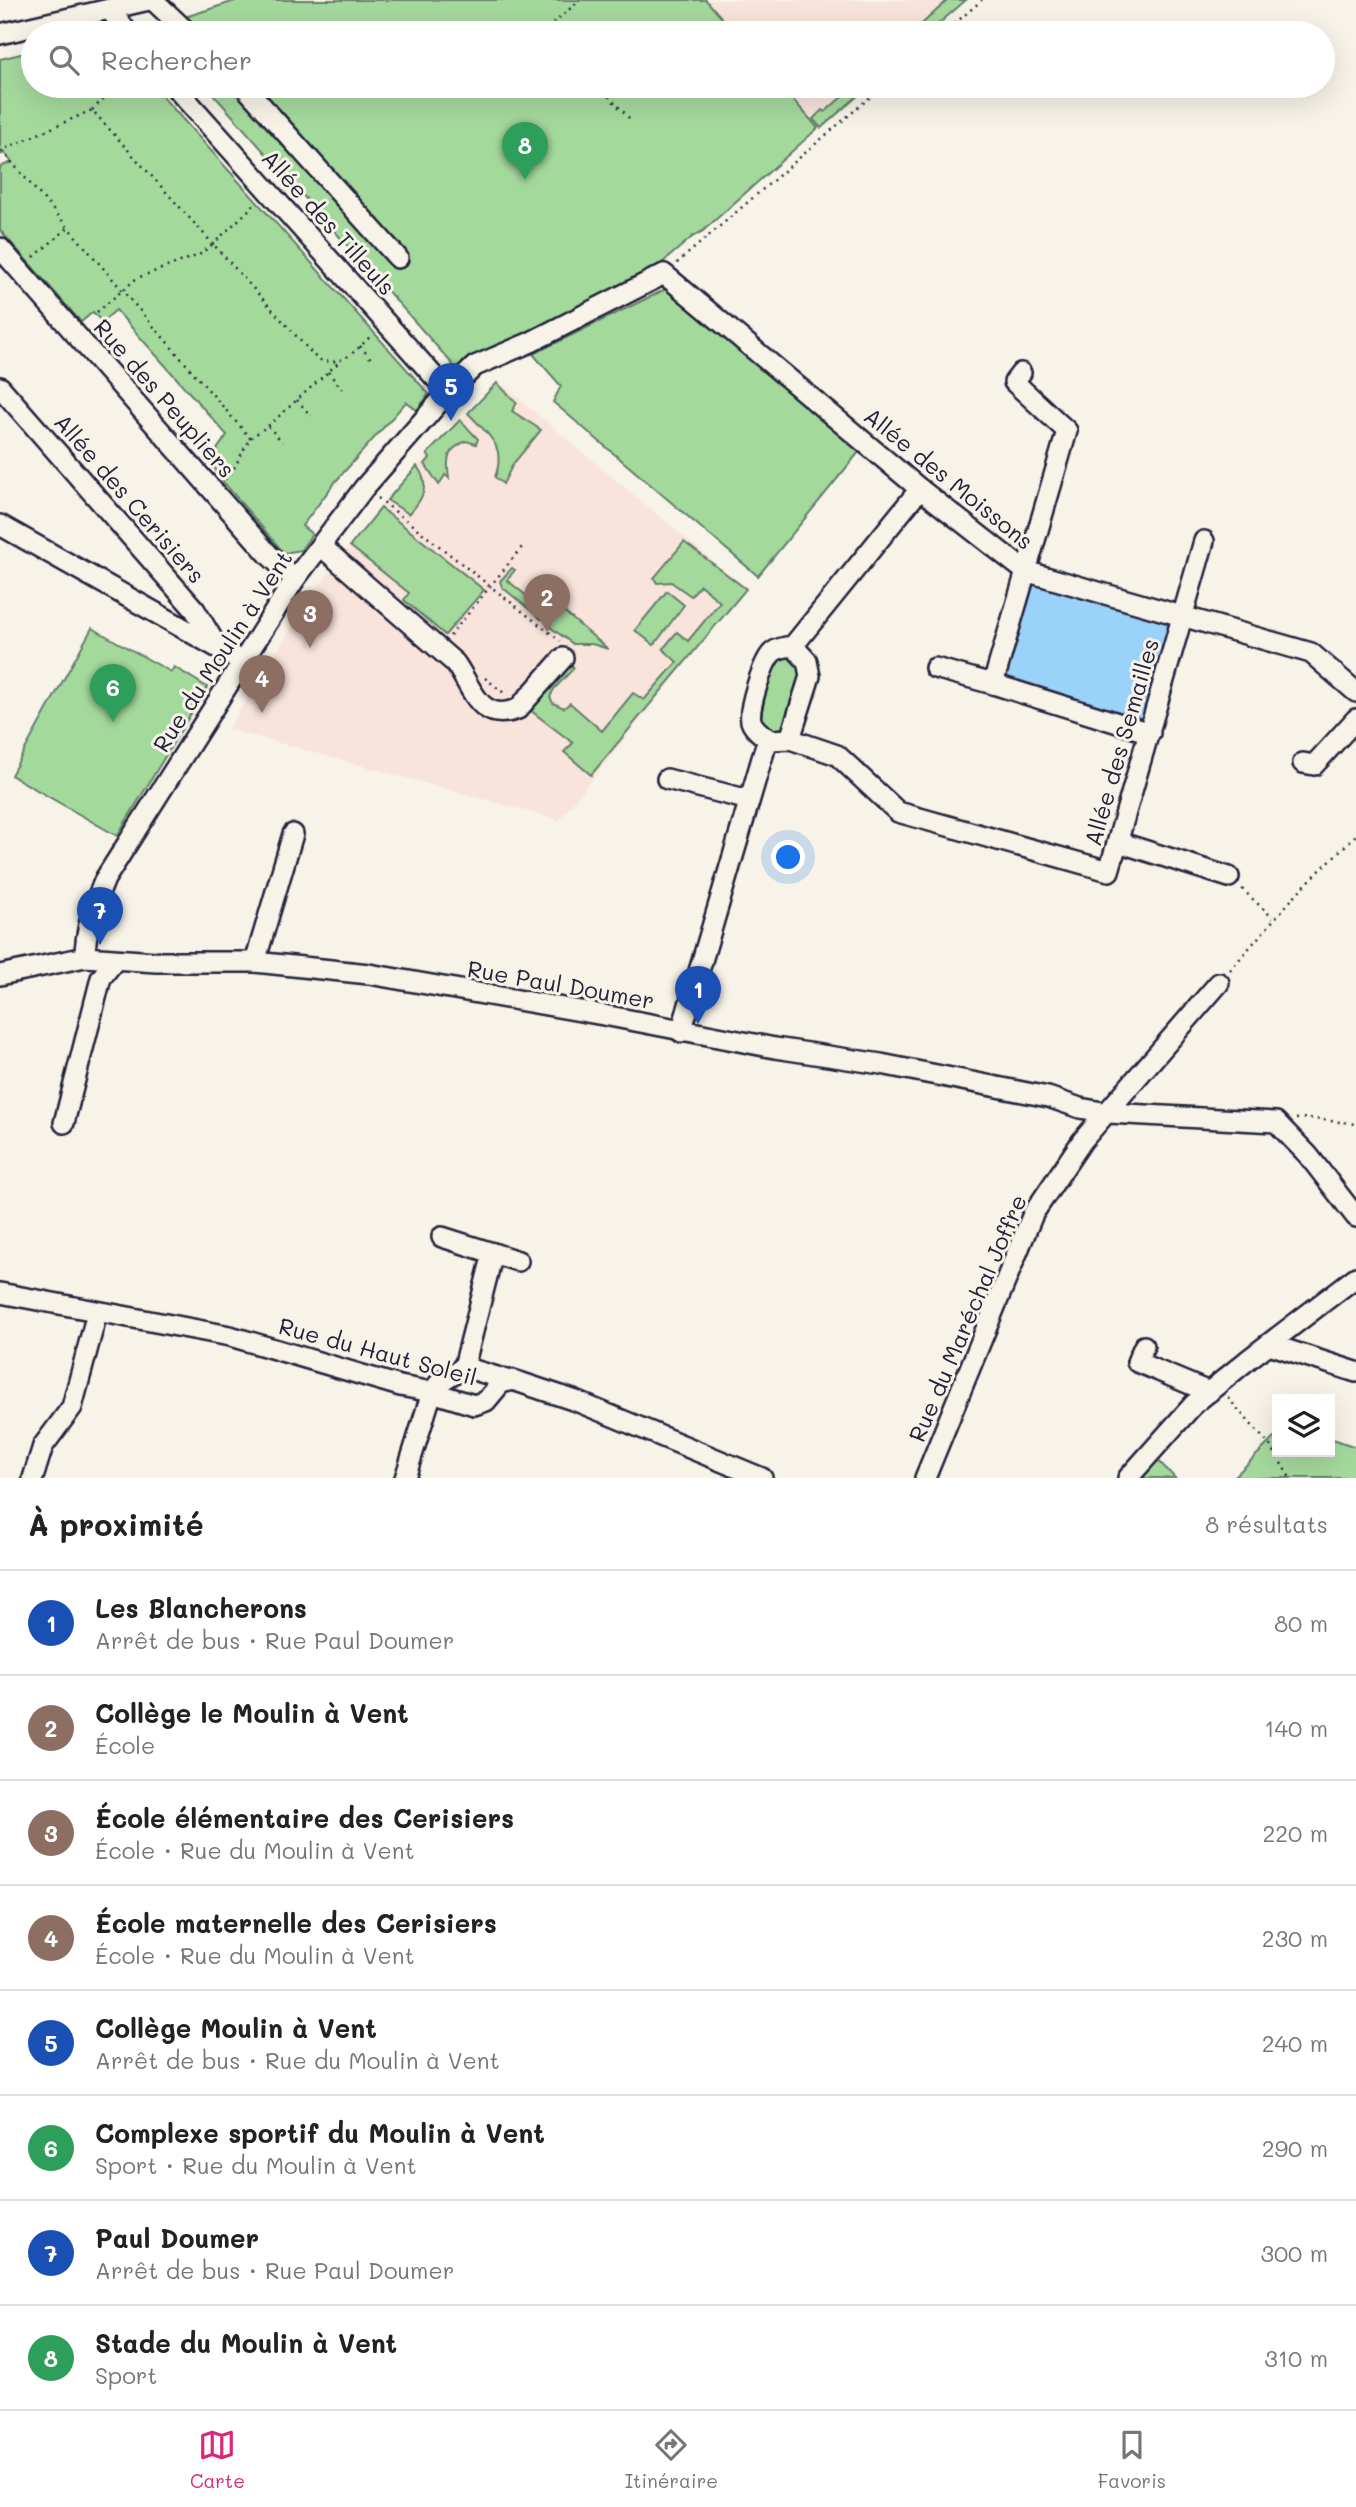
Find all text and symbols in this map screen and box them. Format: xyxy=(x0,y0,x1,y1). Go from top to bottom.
search box xyxy=(21,21,1335,98)
icon: search xyxy=(45,41,83,79)
text: Rechercher xyxy=(101,43,252,77)
pin: 8 xyxy=(502,122,548,180)
street label: Allée des Tilleuls xyxy=(256,143,402,301)
street label: Rue des Peupliers xyxy=(88,312,242,484)
pin: 5 xyxy=(428,363,474,421)
street label: Allée des Moissons xyxy=(858,400,1040,556)
street label: Allée des Cerisiers xyxy=(48,407,212,589)
street label: Rue du Moulin à Vent xyxy=(146,544,298,758)
pin: 2 xyxy=(524,574,570,632)
pin: 3 xyxy=(287,590,333,648)
street label: Allée des Semailles xyxy=(1077,635,1165,849)
pin: 4 xyxy=(239,655,285,713)
pin: 6 xyxy=(90,664,136,722)
your location xyxy=(771,840,805,874)
pin: 7 xyxy=(77,887,123,945)
street label: Rue Paul Doumer xyxy=(465,953,657,1015)
pin: 1 xyxy=(675,966,721,1024)
street label: Rue du Maréchal Joffre xyxy=(901,1190,1033,1446)
street label: Rue du Haut Soleil xyxy=(276,1310,480,1392)
map controls xyxy=(1272,1394,1335,1457)
button: layers xyxy=(1272,1394,1335,1457)
text: À proximité xyxy=(28,1504,204,1544)
text: 8 résultats xyxy=(1205,1509,1328,1539)
text: Les Blancherons xyxy=(95,1591,307,1625)
text: 1 xyxy=(46,1608,56,1638)
text: 80 m xyxy=(1274,1608,1328,1638)
text: Arrêt de bus · Rue Paul Doumer xyxy=(95,1625,454,1655)
text: Collège le Moulin à Vent xyxy=(95,1696,409,1730)
text: 2 xyxy=(45,1713,57,1743)
text: 140 m xyxy=(1264,1713,1328,1743)
text: École xyxy=(95,1730,155,1760)
text: École élémentaire des Cerisiers xyxy=(95,1801,514,1835)
text: 3 xyxy=(44,1818,58,1848)
text: 220 m xyxy=(1262,1818,1328,1848)
text: École · Rue du Moulin à Vent xyxy=(95,1835,415,1865)
text: École maternelle des Cerisiers xyxy=(95,1906,497,1940)
text: 4 xyxy=(44,1923,58,1953)
text: 230 m xyxy=(1262,1923,1328,1953)
text: École · Rue du Moulin à Vent xyxy=(95,1940,415,1970)
text: Collège Moulin à Vent xyxy=(95,2011,377,2045)
text: 5 xyxy=(44,2028,58,2058)
text: 240 m xyxy=(1262,2028,1328,2058)
text: Arrêt de bus · Rue du Moulin à Vent xyxy=(95,2045,500,2075)
text: Complexe sportif du Moulin à Vent xyxy=(95,2116,545,2150)
text: 6 xyxy=(44,2133,58,2163)
text: 290 m xyxy=(1262,2133,1328,2163)
text: Sport · Rue du Moulin à Vent xyxy=(95,2150,417,2180)
text: Paul Doumer xyxy=(95,2221,259,2255)
text: 7 xyxy=(45,2238,57,2268)
text: 300 m xyxy=(1260,2238,1328,2268)
text: Arrêt de bus · Rue Paul Doumer xyxy=(95,2255,454,2285)
text: Stade du Moulin à Vent xyxy=(95,2326,397,2360)
text: 8 xyxy=(44,2343,58,2373)
text: 310 m xyxy=(1264,2343,1328,2373)
text: Sport xyxy=(95,2360,157,2390)
tab: Carte xyxy=(190,2426,245,2493)
tab: Itinéraire xyxy=(625,2426,718,2493)
tab: Favoris xyxy=(1098,2426,1166,2493)

